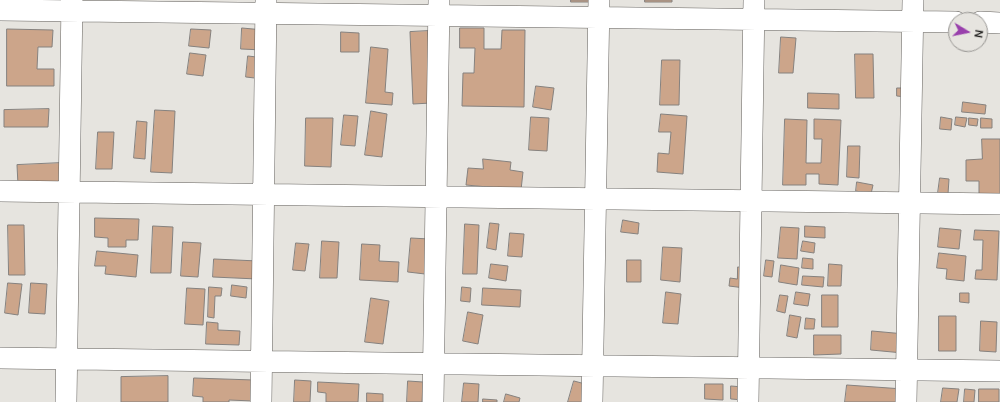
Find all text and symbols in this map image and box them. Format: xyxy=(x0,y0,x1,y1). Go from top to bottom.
north arrow xyxy=(948,12,988,52)
text: N xyxy=(971,29,987,39)

